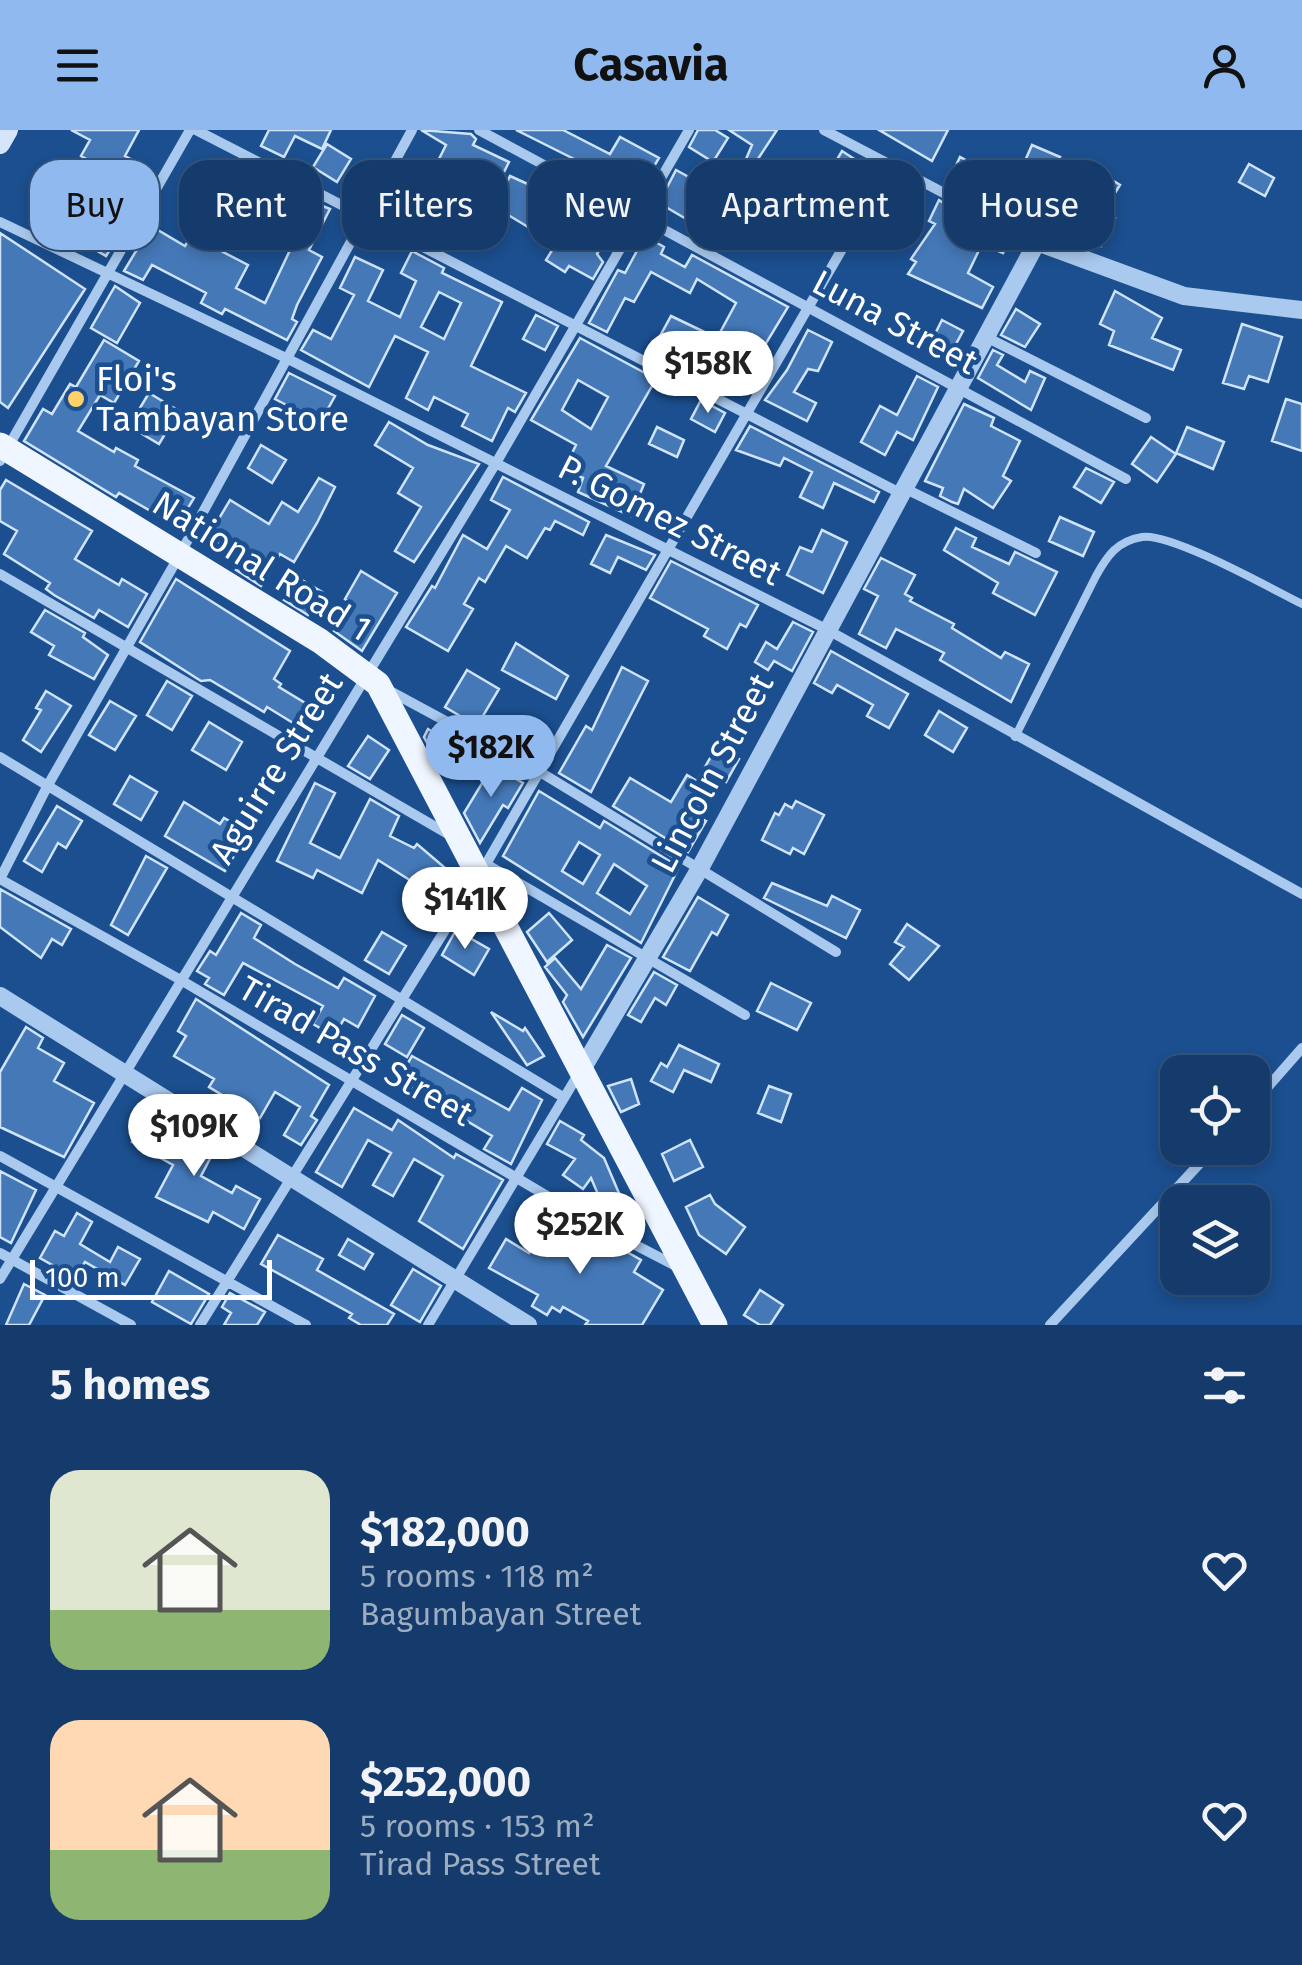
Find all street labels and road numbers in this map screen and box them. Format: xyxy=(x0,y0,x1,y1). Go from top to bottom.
street label: Luna Street xyxy=(805,261,985,383)
street label: P. Gomez Street xyxy=(551,446,789,594)
street label: National Road 1 xyxy=(145,482,379,650)
street label: Aguirre Street xyxy=(201,664,352,871)
street label: Lincoln Street xyxy=(642,666,782,880)
street label: Tirad Pass Street xyxy=(232,967,481,1135)

